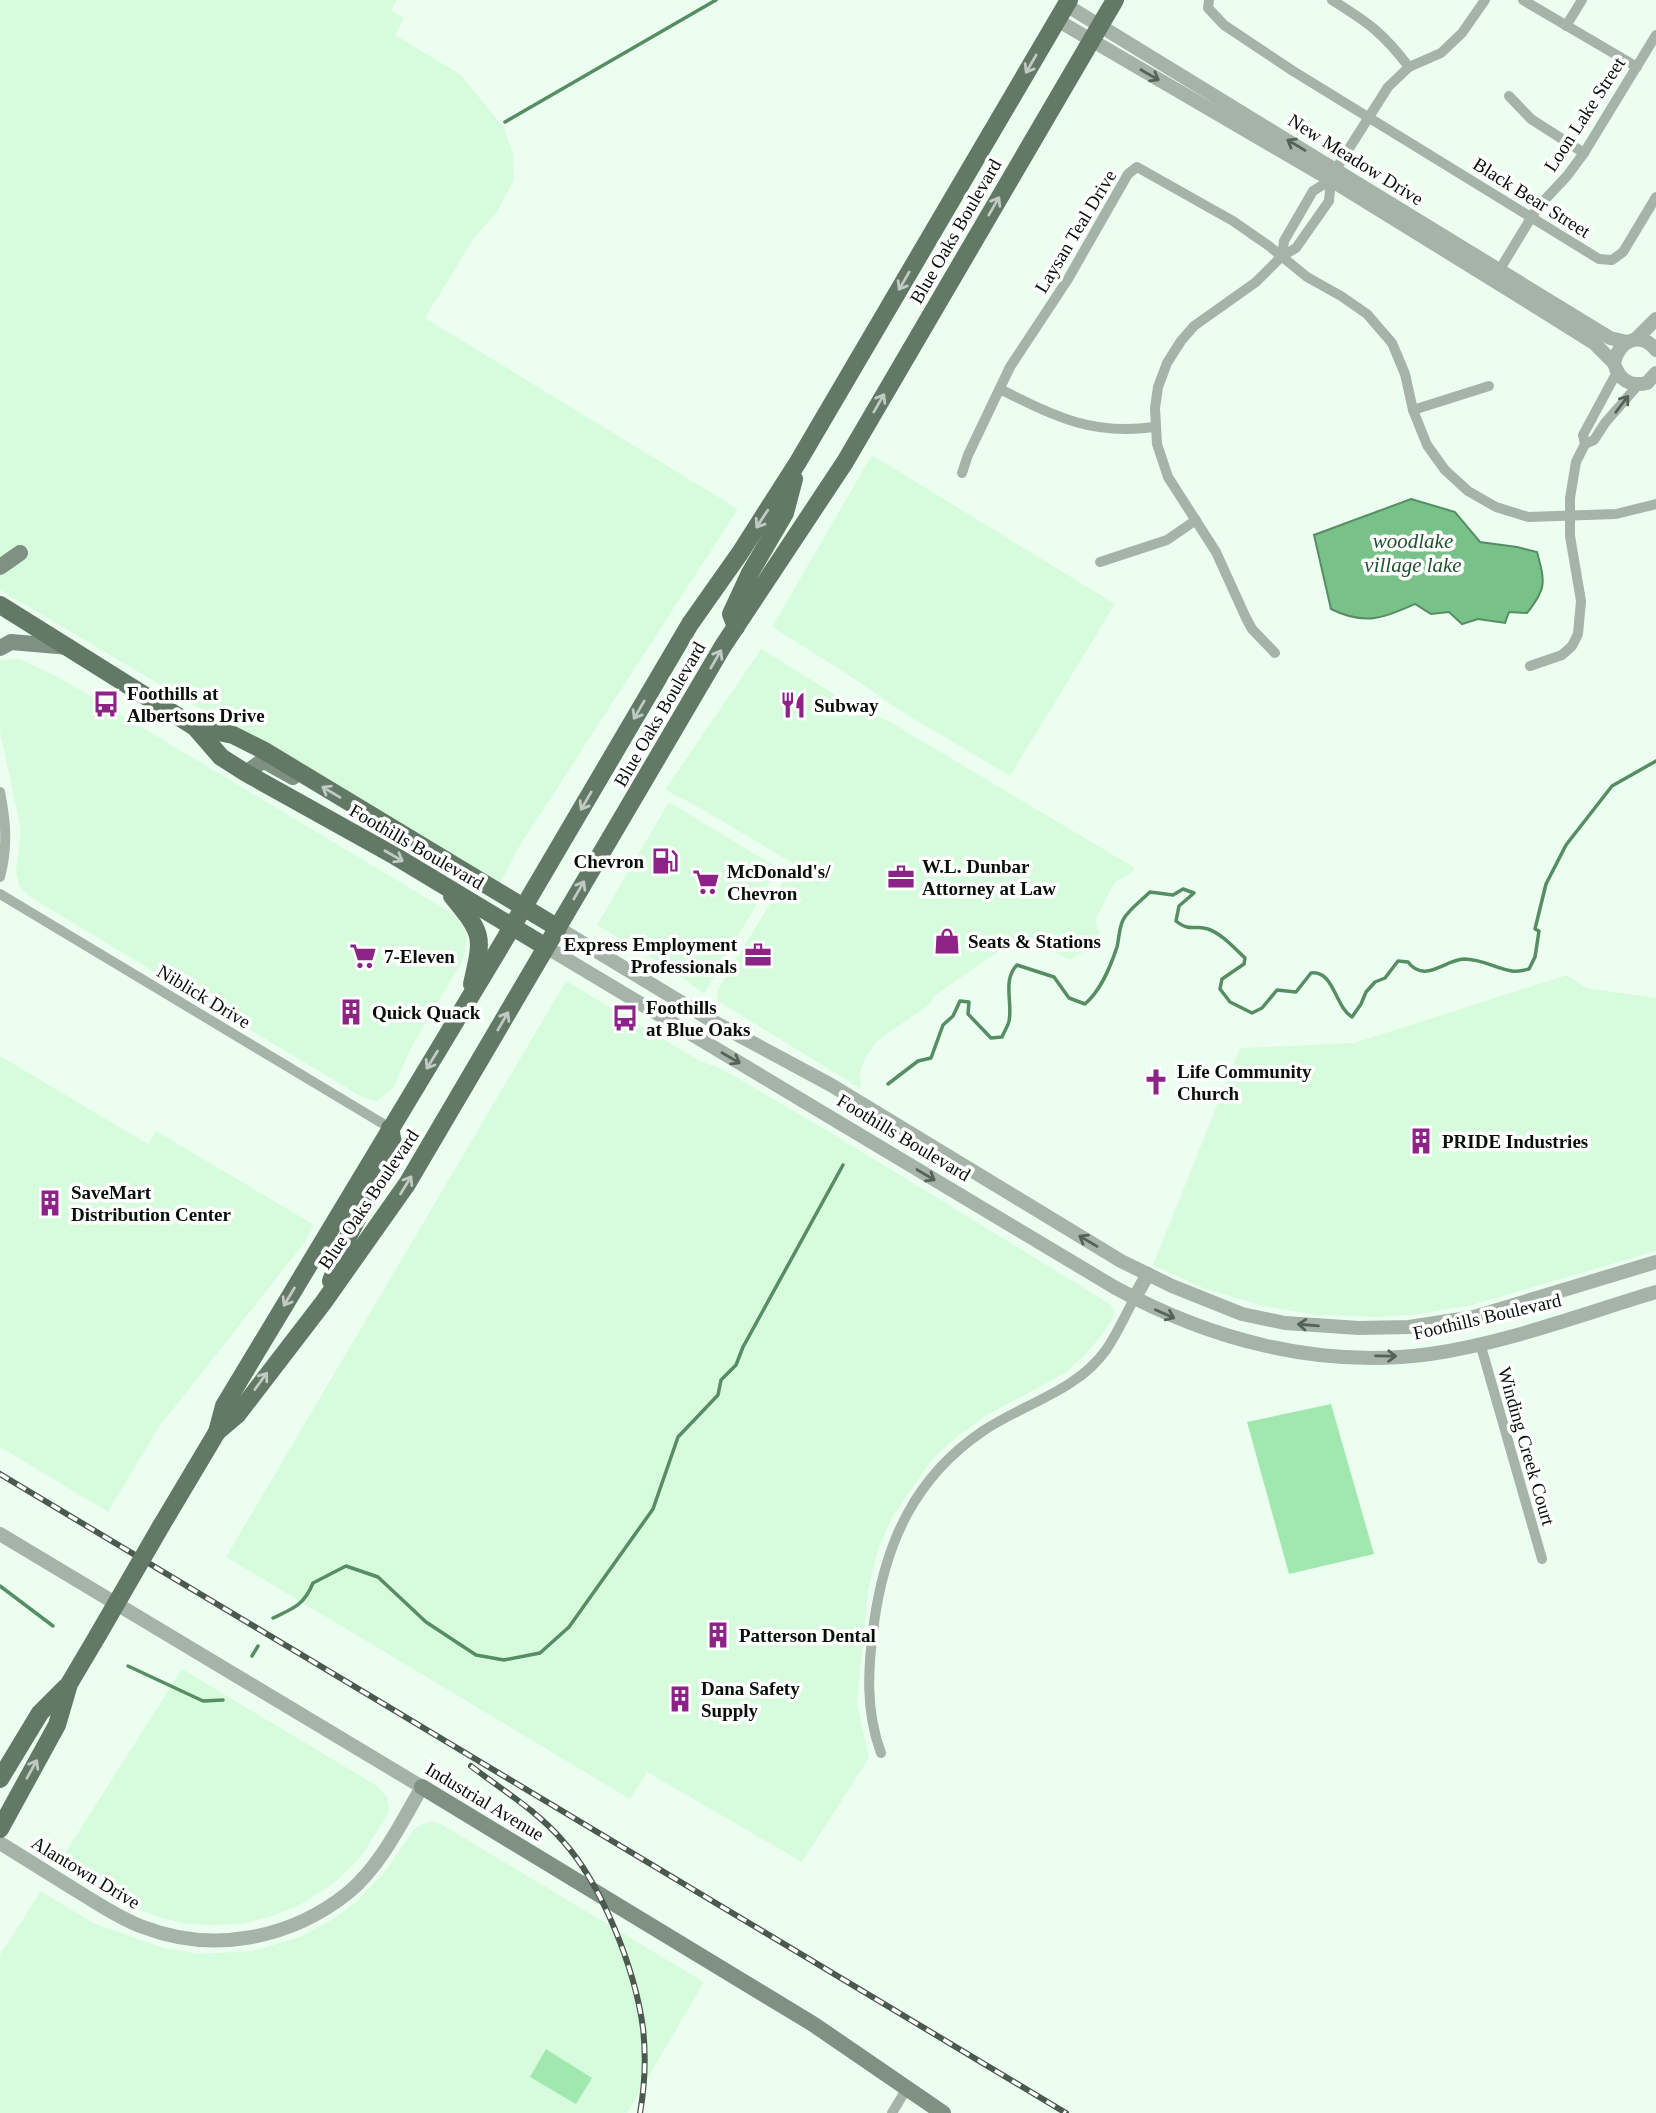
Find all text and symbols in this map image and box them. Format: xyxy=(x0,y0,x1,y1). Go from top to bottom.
one-way arrow xyxy=(1024,53,1038,73)
street label: Loon Lake Street xyxy=(1540,53,1630,175)
one-way arrow xyxy=(1140,68,1160,82)
street label: New Meadow Drive xyxy=(1284,109,1427,209)
one-way arrow xyxy=(1286,137,1306,151)
street label: Black Bear Street xyxy=(1469,153,1595,242)
street label: Blue Oaks Boulevard xyxy=(905,155,1006,307)
street label: Laysan Teal Drive xyxy=(1030,166,1120,297)
one-way arrow xyxy=(987,196,1001,216)
one-way arrow xyxy=(897,271,911,291)
one-way arrow xyxy=(872,393,886,413)
one-way arrow xyxy=(1614,395,1629,414)
one-way arrow xyxy=(755,508,769,528)
water label: woodlake village lake xyxy=(1364,529,1462,577)
street label: Blue Oaks Boulevard xyxy=(609,638,710,790)
one-way arrow xyxy=(709,649,723,669)
place label: Foothills at Albertsons Drive xyxy=(127,683,265,726)
bus stop icon: Foothills at Albertsons Drive xyxy=(91,689,121,719)
restaurant icon: Subway xyxy=(778,690,808,720)
place label: Subway xyxy=(814,695,879,716)
one-way arrow xyxy=(632,699,646,719)
one-way arrow xyxy=(321,785,341,799)
one-way arrow xyxy=(579,790,593,810)
street label: Foothills Boulevard xyxy=(346,799,488,894)
fuel station icon: Chevron xyxy=(650,846,680,876)
one-way arrow xyxy=(384,849,404,863)
place label: Chevron xyxy=(574,851,644,872)
place label: W.L. Dunbar Attorney at Law xyxy=(922,856,1056,899)
place label: McDonald's/ Chevron xyxy=(727,861,831,904)
office icon: W.L. Dunbar Attorney at Law xyxy=(886,862,916,892)
supermarket icon: McDonald's/ Chevron xyxy=(691,867,721,897)
one-way arrow xyxy=(573,881,587,901)
shop icon: Seats & Stations xyxy=(932,926,962,956)
place label: Seats & Stations xyxy=(968,931,1101,952)
place label: Express Employment Professionals xyxy=(564,934,738,977)
office icon: Express Employment Professionals xyxy=(743,940,773,970)
supermarket icon: 7-Eleven xyxy=(348,941,378,971)
place label: 7-Eleven xyxy=(384,946,455,967)
street label: Niblick Drive xyxy=(153,960,254,1032)
building icon: Quick Quack xyxy=(336,997,366,1027)
place label: Foothills at Blue Oaks xyxy=(646,997,751,1040)
place label: Quick Quack xyxy=(372,1002,481,1023)
bus stop icon: Foothills at Blue Oaks xyxy=(610,1003,640,1033)
one-way arrow xyxy=(496,1012,510,1032)
one-way arrow xyxy=(424,1050,438,1070)
one-way arrow xyxy=(720,1052,741,1065)
place label: Life Community Church xyxy=(1177,1061,1312,1104)
church icon: Life Community Church xyxy=(1141,1067,1171,1097)
street label: Foothills Boulevard xyxy=(833,1089,974,1186)
street label: Blue Oaks Boulevard xyxy=(314,1125,423,1273)
building icon: PRIDE Industries xyxy=(1406,1126,1436,1156)
place label: PRIDE Industries xyxy=(1442,1131,1588,1152)
one-way arrow xyxy=(916,1168,936,1182)
one-way arrow xyxy=(399,1176,413,1196)
place label: SaveMart Distribution Center xyxy=(71,1182,231,1225)
building icon: SaveMart Distribution Center xyxy=(35,1188,65,1218)
one-way arrow xyxy=(1079,1234,1099,1248)
one-way arrow xyxy=(282,1287,296,1307)
street label: Foothills Boulevard xyxy=(1411,1289,1564,1344)
one-way arrow xyxy=(1154,1308,1175,1321)
one-way arrow xyxy=(1298,1318,1320,1331)
one-way arrow xyxy=(1374,1350,1397,1363)
street label: Winding Creek Court xyxy=(1494,1364,1559,1528)
one-way arrow xyxy=(254,1372,269,1391)
building icon: Patterson Dental xyxy=(703,1620,733,1650)
place label: Patterson Dental xyxy=(739,1625,876,1646)
place label: Dana Safety Supply xyxy=(701,1678,800,1721)
building icon: Dana Safety Supply xyxy=(665,1684,695,1714)
street label: Industrial Avenue xyxy=(422,1758,548,1845)
one-way arrow xyxy=(25,1759,39,1779)
street label: Alantown Drive xyxy=(28,1832,144,1913)

